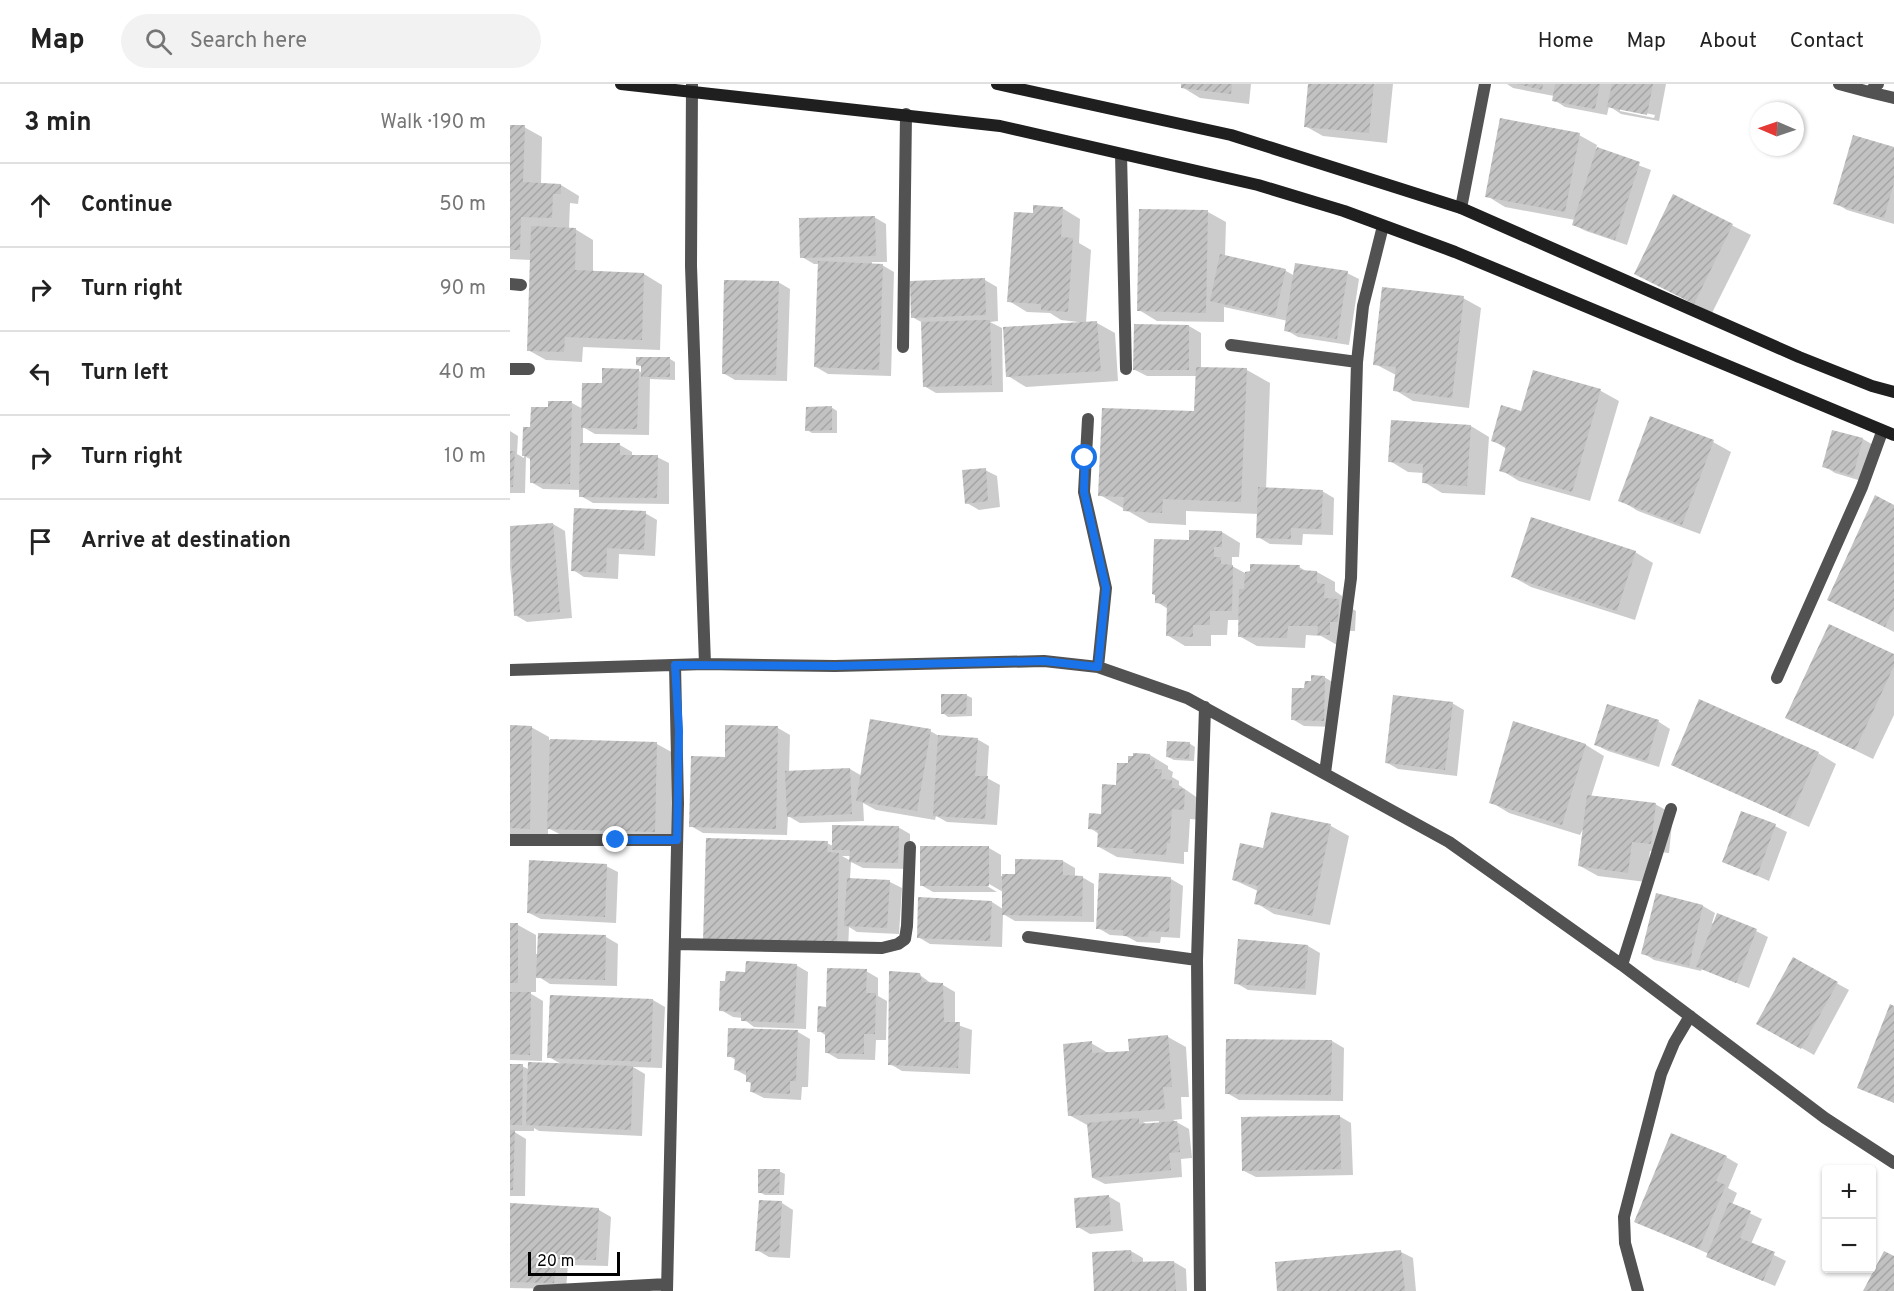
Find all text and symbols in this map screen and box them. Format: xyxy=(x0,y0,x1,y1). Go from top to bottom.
search box xyxy=(121,14,541,68)
text: Map xyxy=(30,23,85,59)
icon: search xyxy=(142,25,175,58)
text: Search here xyxy=(190,28,307,55)
text: Home xyxy=(1538,28,1594,55)
text: Map xyxy=(1627,28,1666,55)
text: About xyxy=(1699,28,1757,55)
text: Contact xyxy=(1790,28,1864,55)
north arrow xyxy=(1750,102,1804,156)
text: 3 min xyxy=(24,107,92,140)
text: Walk · 190 m xyxy=(380,110,486,136)
icon: ahead xyxy=(24,189,57,222)
text: Continue xyxy=(81,192,172,219)
text: 50 m xyxy=(439,192,486,218)
icon: right xyxy=(24,273,57,306)
text: Turn right xyxy=(81,276,183,303)
text: 90 m xyxy=(440,276,486,302)
icon: left xyxy=(24,357,57,390)
text: Turn left xyxy=(81,360,169,387)
text: 40 m xyxy=(439,360,486,386)
icon: right xyxy=(24,441,57,474)
text: Turn right xyxy=(81,444,183,471)
text: 10 m xyxy=(444,444,486,470)
route start xyxy=(1071,444,1097,470)
icon: arrive xyxy=(24,525,57,558)
text: Arrive at destination xyxy=(81,528,291,555)
route end xyxy=(602,826,628,852)
map controls xyxy=(1822,1165,1876,1273)
button: + xyxy=(1822,1165,1876,1219)
button: − xyxy=(1822,1219,1876,1273)
scale bar xyxy=(528,1249,620,1276)
text: 20 m xyxy=(537,1252,574,1272)

